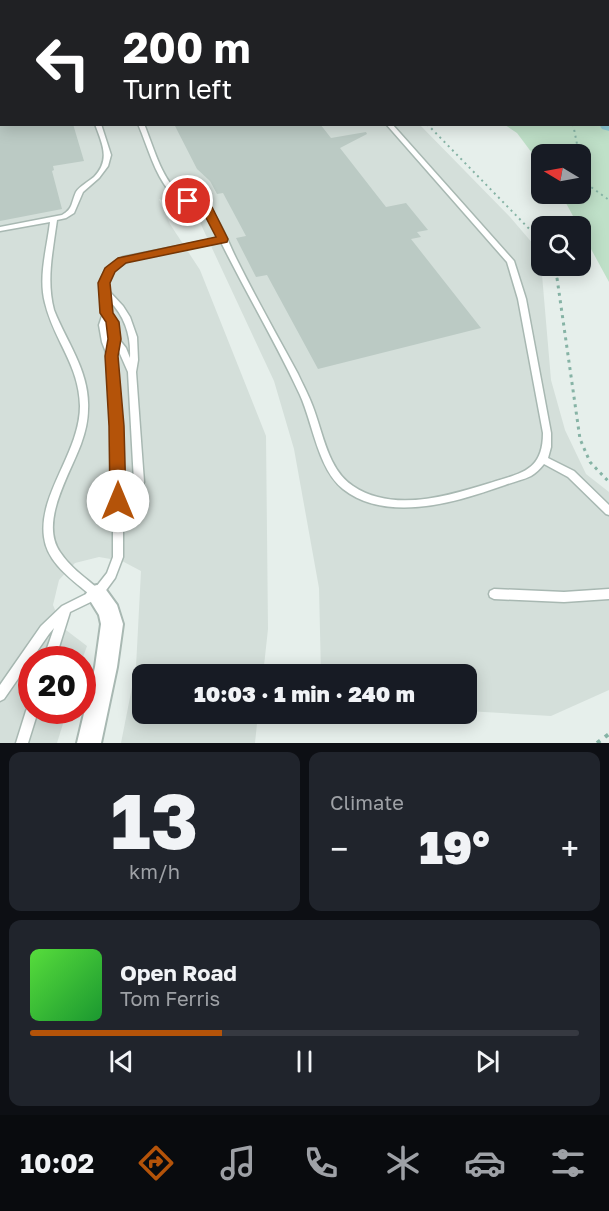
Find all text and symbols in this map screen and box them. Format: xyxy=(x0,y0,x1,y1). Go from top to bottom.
text: 200 m xyxy=(123,22,250,72)
icon: left xyxy=(24,24,102,102)
text: Turn left xyxy=(123,73,232,105)
north arrow xyxy=(531,144,591,204)
map controls xyxy=(531,144,591,276)
pin xyxy=(162,175,213,226)
icon: arrive xyxy=(171,184,204,217)
button: search xyxy=(531,216,591,276)
position arrow xyxy=(86,469,150,533)
speed limit sign: 20 xyxy=(18,646,96,724)
text: 10:03 · 1 min · 240 m xyxy=(194,680,415,707)
text: 13 xyxy=(111,773,198,866)
text: Climate xyxy=(330,790,404,814)
text: 19° xyxy=(419,820,490,874)
text: − xyxy=(330,829,348,868)
text: + xyxy=(561,829,579,868)
text: km/h xyxy=(129,859,180,883)
text: Open Road xyxy=(120,959,237,986)
text: Tom Ferris xyxy=(120,986,220,1010)
icon: previous xyxy=(105,1045,138,1078)
icon: pause xyxy=(288,1045,321,1078)
icon: next xyxy=(471,1045,504,1078)
icon: directions xyxy=(135,1142,177,1184)
icon: music xyxy=(217,1142,259,1184)
icon: phone xyxy=(300,1142,342,1184)
icon: climate xyxy=(382,1142,424,1184)
icon: car xyxy=(464,1142,506,1184)
icon: filters xyxy=(547,1142,589,1184)
text: 10:02 xyxy=(20,1147,94,1179)

